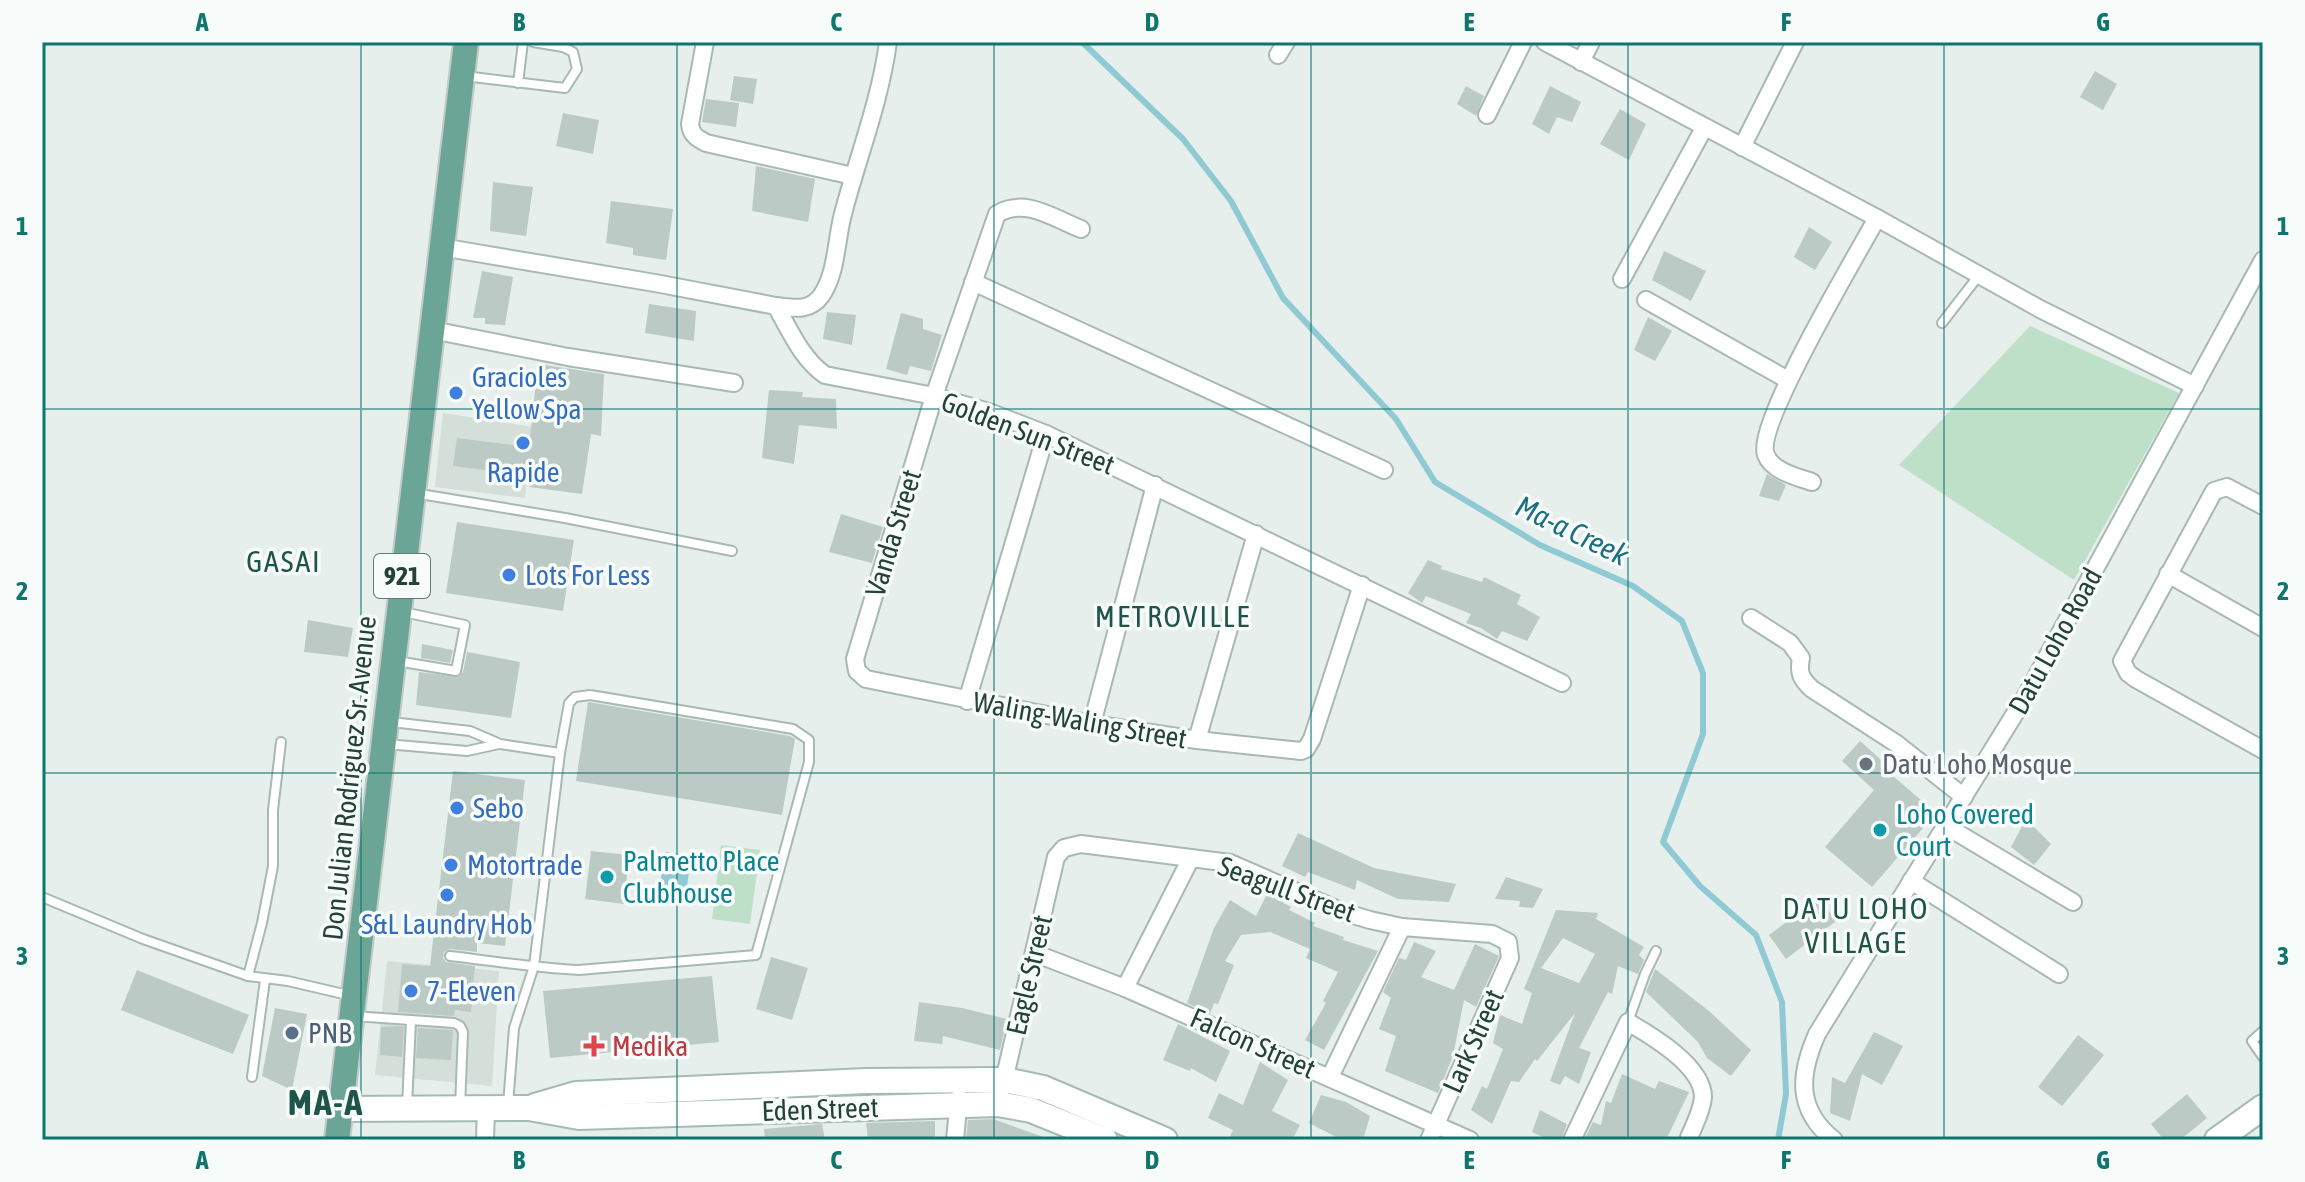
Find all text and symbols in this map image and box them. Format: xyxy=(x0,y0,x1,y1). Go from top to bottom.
text: A xyxy=(195,7,209,37)
text: B xyxy=(513,7,526,37)
text: C xyxy=(830,7,842,37)
text: D xyxy=(1145,7,1159,37)
text: E xyxy=(1463,7,1475,37)
text: F xyxy=(1781,7,1792,37)
text: G xyxy=(2096,7,2110,37)
text: 1 xyxy=(16,211,28,241)
text: 1 xyxy=(2277,211,2289,241)
place label: Gracioles Yellow Spa xyxy=(472,361,582,425)
marker: Gracioles Yellow Spa xyxy=(447,384,465,402)
street label: Golden Sun Street xyxy=(937,385,1119,481)
marker: Rapide xyxy=(514,434,532,452)
place label: Rapide xyxy=(487,456,559,488)
street label: Vanda Street xyxy=(859,466,927,600)
water label: Ma-a Creek xyxy=(1511,488,1635,572)
district label: GASAI xyxy=(246,544,322,578)
road number: 921 xyxy=(374,554,430,598)
place label: Lots For Less xyxy=(525,559,650,591)
street label: Datu Loho Road xyxy=(2002,562,2108,720)
marker: Lots For Less xyxy=(500,566,518,584)
text: 2 xyxy=(16,576,28,606)
text: 2 xyxy=(2277,576,2289,606)
district label: METROVILLE xyxy=(1095,599,1251,633)
street label: Don Julian Rodriguez Sr. Avenue xyxy=(316,614,382,942)
street label: Waling-Waling Street xyxy=(971,685,1189,755)
place label: Datu Loho Mosque xyxy=(1882,748,2072,780)
marker: Datu Loho Mosque xyxy=(1857,755,1875,773)
place label: Sebo xyxy=(473,792,524,824)
place label: Loho Covered Court xyxy=(1896,798,2034,862)
marker: Sebo xyxy=(448,799,466,817)
marker: Loho Covered Court xyxy=(1871,821,1889,839)
place label: Palmetto Place Clubhouse xyxy=(623,845,780,909)
place label: Motortrade xyxy=(467,849,583,881)
street label: Seagull Street xyxy=(1214,849,1360,929)
marker: Motortrade xyxy=(442,856,460,874)
marker: Palmetto Place Clubhouse xyxy=(598,868,616,886)
marker: S&L Laundry Hob xyxy=(438,886,456,904)
district label: DATU LOHO VILLAGE xyxy=(1783,891,1929,959)
place label: S&L Laundry Hob xyxy=(361,908,533,940)
street label: Eagle Street xyxy=(1000,912,1058,1038)
text: 3 xyxy=(16,941,28,971)
text: 3 xyxy=(2277,941,2289,971)
place label: 7-Eleven xyxy=(427,975,516,1007)
marker: 7-Eleven xyxy=(402,982,420,1000)
street label: Lark Street xyxy=(1436,984,1510,1098)
street label: Falcon Street xyxy=(1186,1001,1320,1085)
place label: PNB xyxy=(308,1017,352,1049)
marker: PNB xyxy=(283,1024,301,1042)
place label: Medika xyxy=(612,1030,688,1062)
marker: Medika xyxy=(583,1035,605,1057)
district label: MA-A xyxy=(288,1081,364,1123)
street label: Eden Street xyxy=(761,1091,879,1127)
text: A xyxy=(195,1145,209,1175)
text: B xyxy=(513,1145,526,1175)
text: C xyxy=(830,1145,842,1175)
text: D xyxy=(1145,1145,1159,1175)
text: E xyxy=(1463,1145,1475,1175)
text: F xyxy=(1781,1145,1792,1175)
text: G xyxy=(2096,1145,2110,1175)

